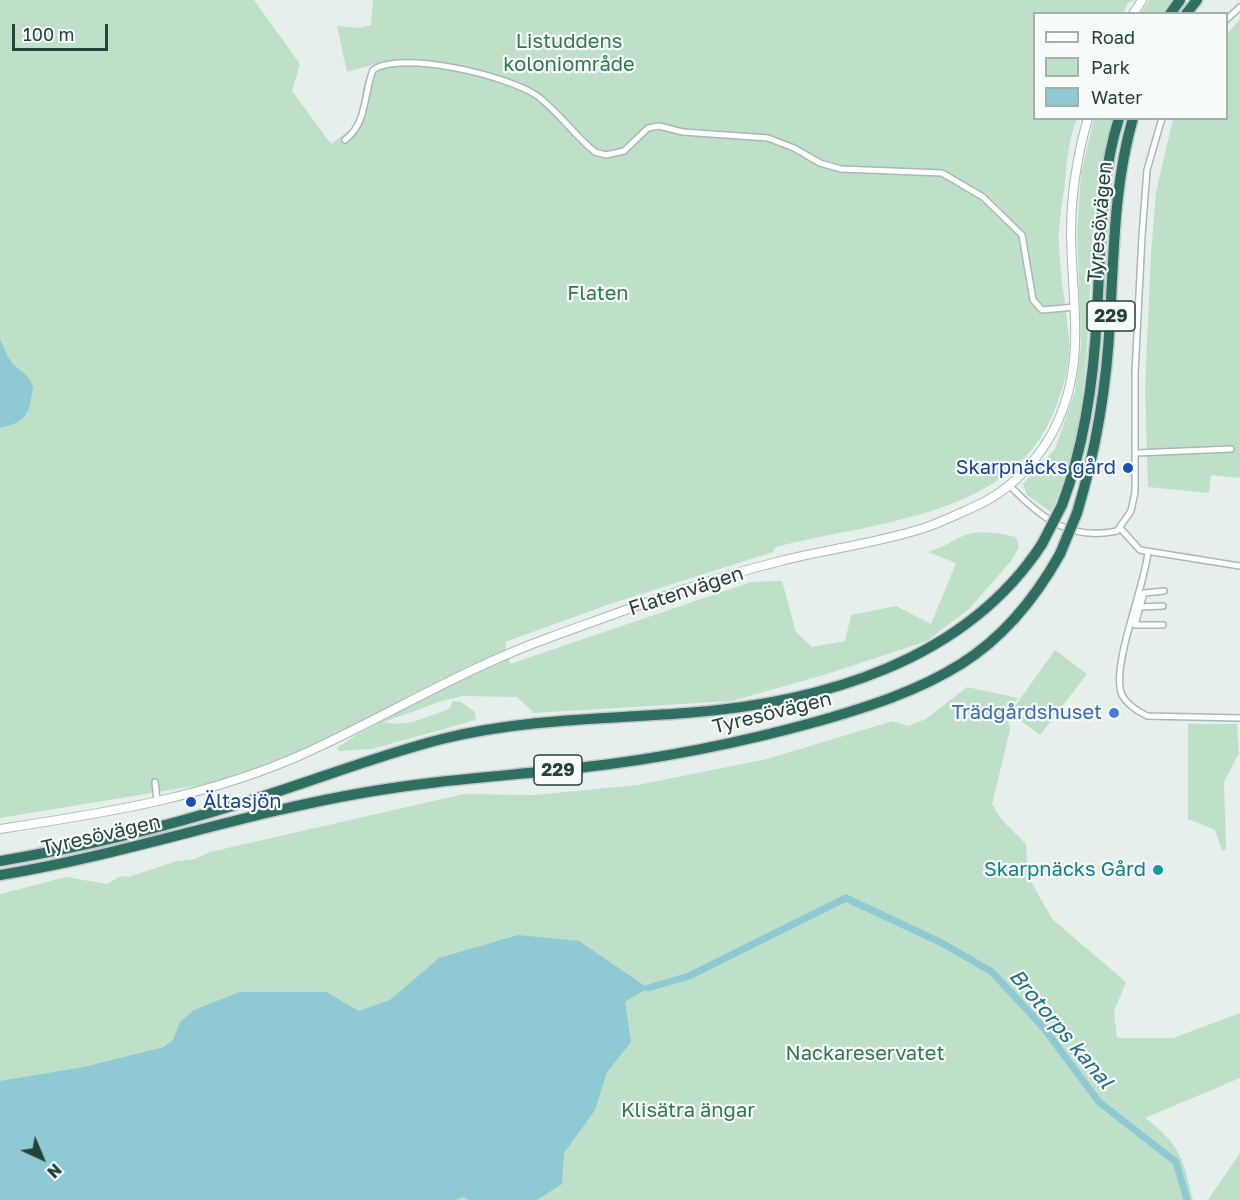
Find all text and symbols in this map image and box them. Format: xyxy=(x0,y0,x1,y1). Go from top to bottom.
scale bar xyxy=(15,12,111,50)
legend xyxy=(1033,12,1228,120)
text: 100 m xyxy=(23,23,74,45)
text: Road xyxy=(1091,26,1135,48)
park label: Listuddens koloniområde xyxy=(503,30,635,77)
text: Park xyxy=(1091,56,1130,78)
text: Water xyxy=(1091,86,1142,108)
street label: Tyresövägen xyxy=(1083,160,1117,284)
park label: Flaten xyxy=(567,282,629,306)
road number: 229 xyxy=(1087,301,1135,331)
place label: Skarpnäcks gård xyxy=(956,456,1116,480)
marker: Skarpnäcks gård xyxy=(1121,461,1135,475)
street label: Flatenvägen xyxy=(626,561,746,621)
street label: Tyresövägen xyxy=(710,687,834,739)
place label: Trädgårdshuset xyxy=(952,701,1102,725)
marker: Trädgårdshuset xyxy=(1107,706,1121,720)
road number: 229 xyxy=(534,755,582,785)
place label: Ältasjön xyxy=(203,790,282,814)
marker: Ältasjön xyxy=(184,795,198,809)
street label: Tyresövägen xyxy=(39,810,163,860)
place label: Skarpnäcks Gård xyxy=(984,858,1146,882)
marker: Skarpnäcks Gård xyxy=(1151,863,1165,877)
water label: Brotorps kanal xyxy=(1004,964,1118,1094)
park label: Nackareservatet xyxy=(786,1042,944,1066)
park label: Klisätra ängar xyxy=(621,1099,755,1123)
north arrow xyxy=(12,1128,72,1188)
text: N xyxy=(43,1160,66,1182)

